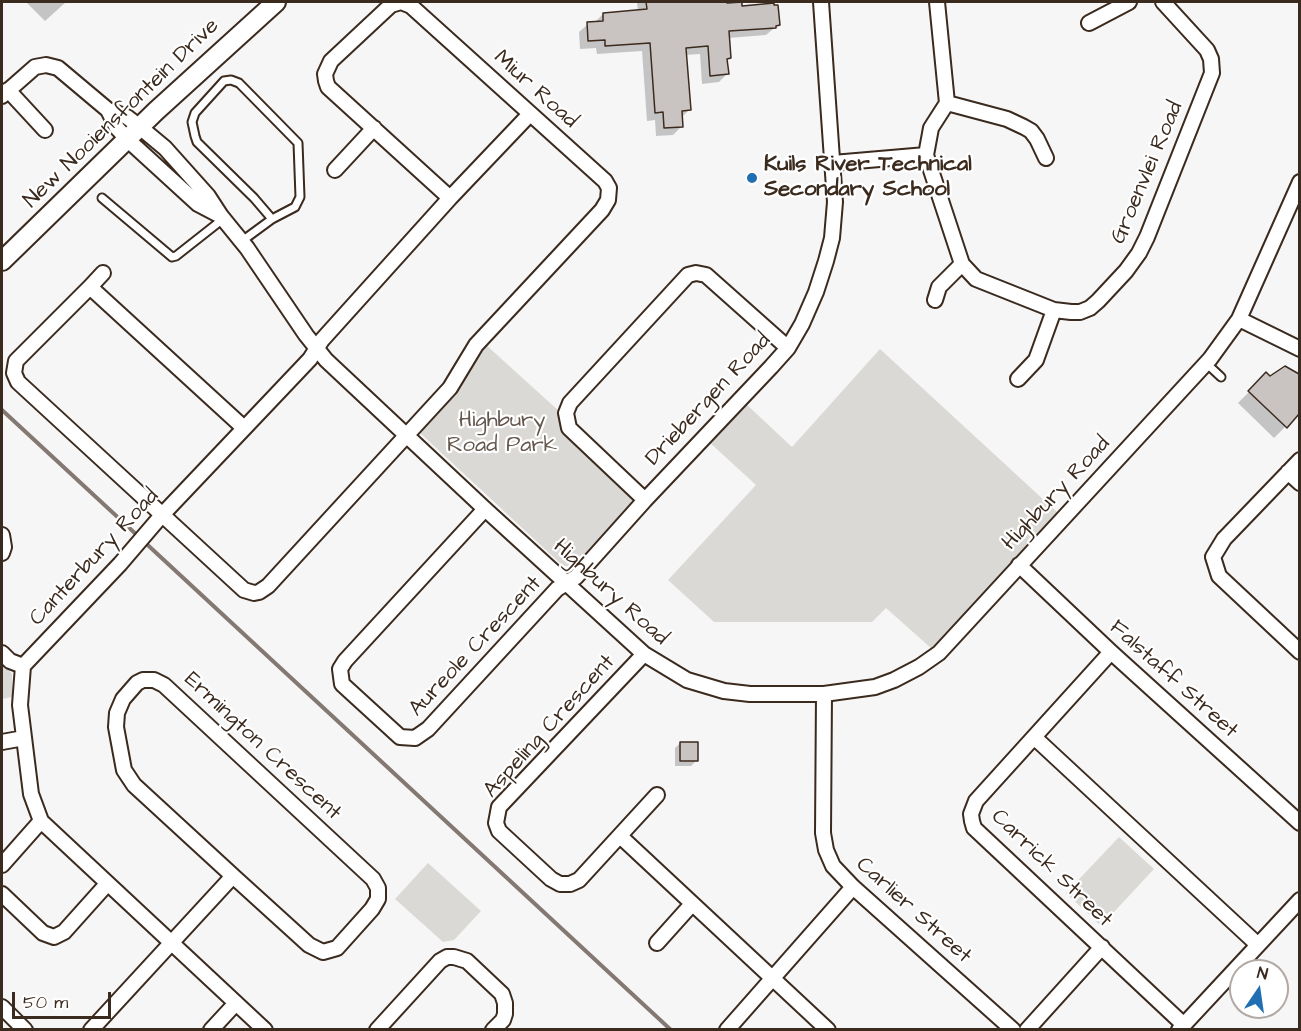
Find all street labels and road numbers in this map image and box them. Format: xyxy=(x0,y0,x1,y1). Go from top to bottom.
street label: New Nooiensfontein Drive xyxy=(19,14,225,214)
street label: Miur Road xyxy=(487,45,583,135)
street label: Groenvlei Road xyxy=(1106,98,1190,248)
street label: Driebergen Road xyxy=(641,328,777,472)
street label: Highbury Road xyxy=(998,432,1116,556)
street label: Canterbury Road xyxy=(25,484,165,632)
street label: Highbury Road xyxy=(547,534,673,652)
street label: Aureole Crescent xyxy=(404,571,548,723)
street label: Falstaff Street xyxy=(1103,615,1243,745)
street label: Aspeling Crescent xyxy=(479,650,621,804)
street label: Ermington Crescent xyxy=(178,667,346,827)
street label: Carrick Street xyxy=(985,804,1117,934)
street label: Carlier Street xyxy=(850,852,976,970)

